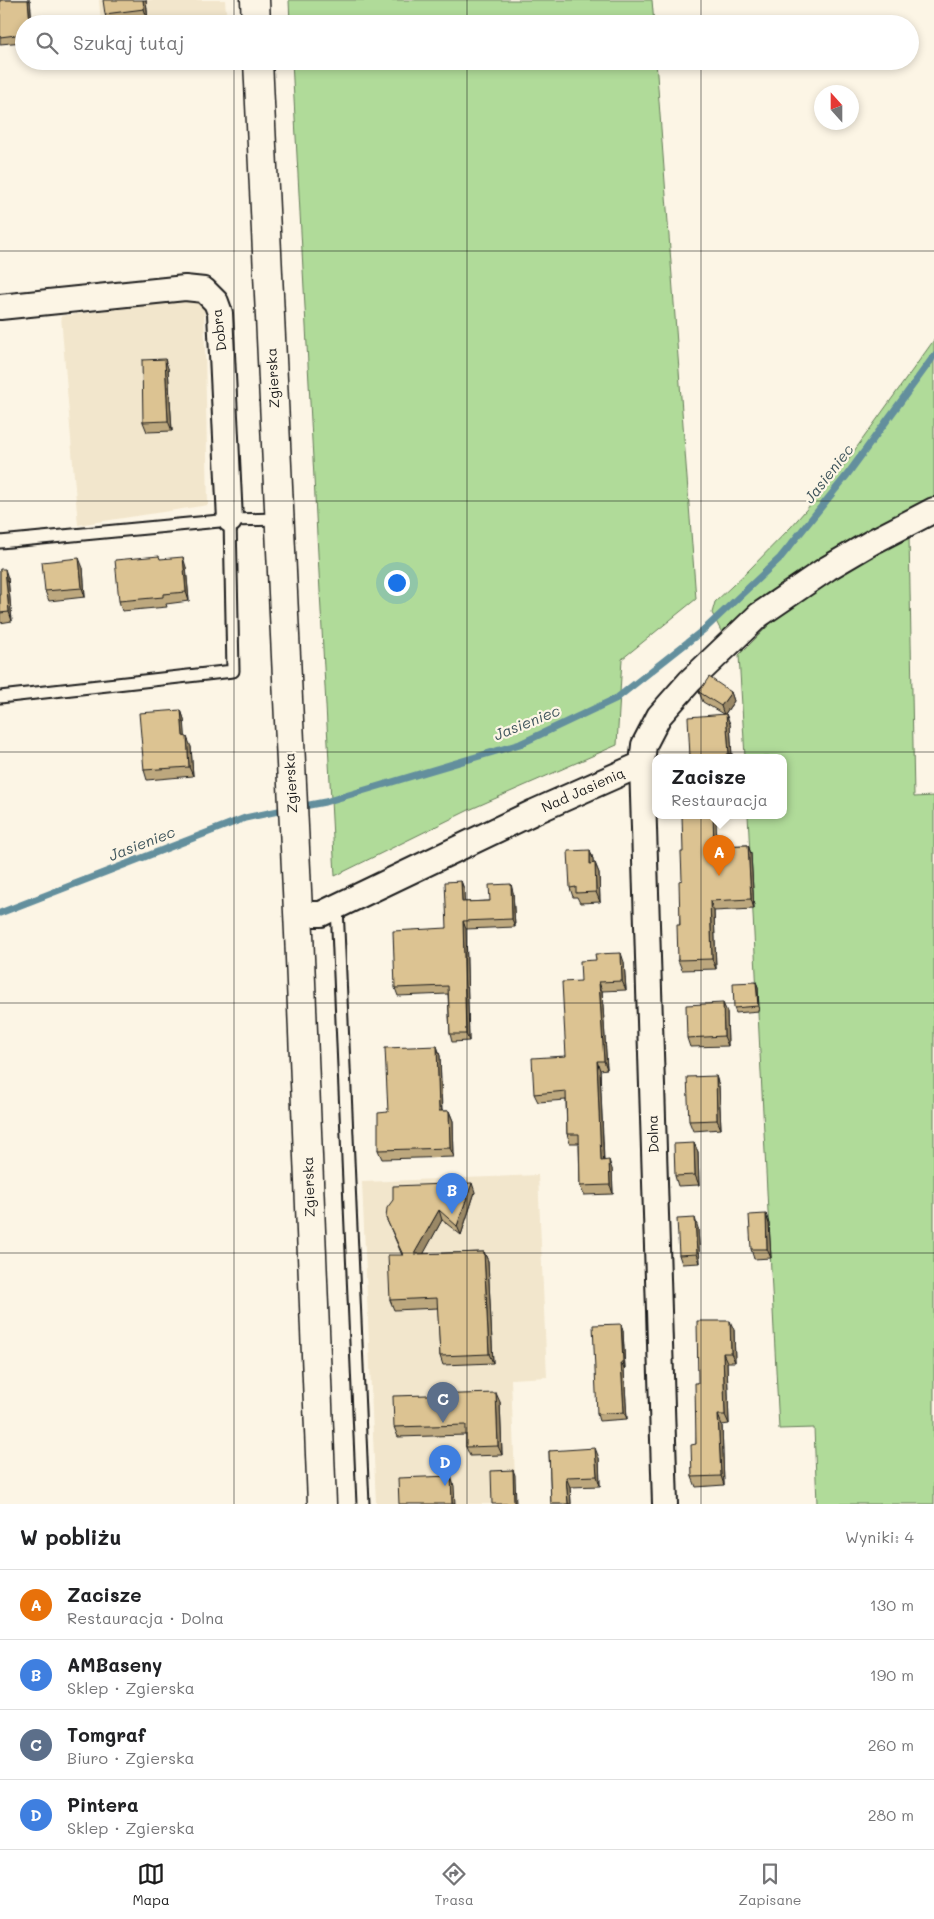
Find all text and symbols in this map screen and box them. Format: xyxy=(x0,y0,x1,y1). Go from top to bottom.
search box xyxy=(15,15,919,70)
icon: search xyxy=(33,29,61,57)
text: Szukaj tutaj xyxy=(73,30,184,55)
north arrow xyxy=(814,85,859,130)
street label: Dobra xyxy=(206,308,231,352)
street label: Zgierska xyxy=(261,347,284,409)
water label: Jasieniec xyxy=(799,440,858,507)
your location xyxy=(384,570,410,596)
water label: Jasieniec xyxy=(491,700,563,744)
street label: Zgierska xyxy=(279,752,302,814)
popup xyxy=(652,754,787,819)
street label: Nad Jasienią xyxy=(538,763,628,816)
text: Zacisze xyxy=(671,764,746,789)
text: Restauracja xyxy=(671,789,768,810)
water label: Jasieniec xyxy=(105,821,178,865)
pin: A xyxy=(703,835,735,876)
street label: Dolna xyxy=(642,1115,663,1153)
street label: Zgierska xyxy=(298,1156,319,1218)
pin: B xyxy=(436,1173,468,1214)
pin: C xyxy=(427,1382,459,1423)
pin: D xyxy=(429,1445,461,1486)
text: W pobliżu xyxy=(20,1523,121,1550)
text: Wyniki: 4 xyxy=(845,1526,914,1547)
text: Zacisze xyxy=(67,1582,142,1607)
text: A xyxy=(30,1594,42,1615)
text: 130 m xyxy=(870,1594,914,1615)
text: Restauracja · Dolna xyxy=(67,1607,224,1628)
text: AMBaseny xyxy=(67,1652,162,1677)
text: B xyxy=(31,1664,41,1685)
text: 190 m xyxy=(870,1664,914,1685)
text: Sklep · Zgierska xyxy=(67,1677,195,1698)
text: Tomgraf xyxy=(67,1722,146,1747)
text: C xyxy=(30,1734,42,1755)
text: 260 m xyxy=(868,1734,914,1755)
text: Biuro · Zgierska xyxy=(67,1747,194,1768)
text: Pintera xyxy=(67,1792,139,1817)
text: D xyxy=(30,1804,42,1825)
text: 280 m xyxy=(868,1804,914,1825)
text: Sklep · Zgierska xyxy=(67,1817,195,1838)
tab: Mapa xyxy=(132,1860,170,1909)
tab: Trasa xyxy=(435,1860,474,1909)
tab: Zapisane xyxy=(739,1860,802,1909)

